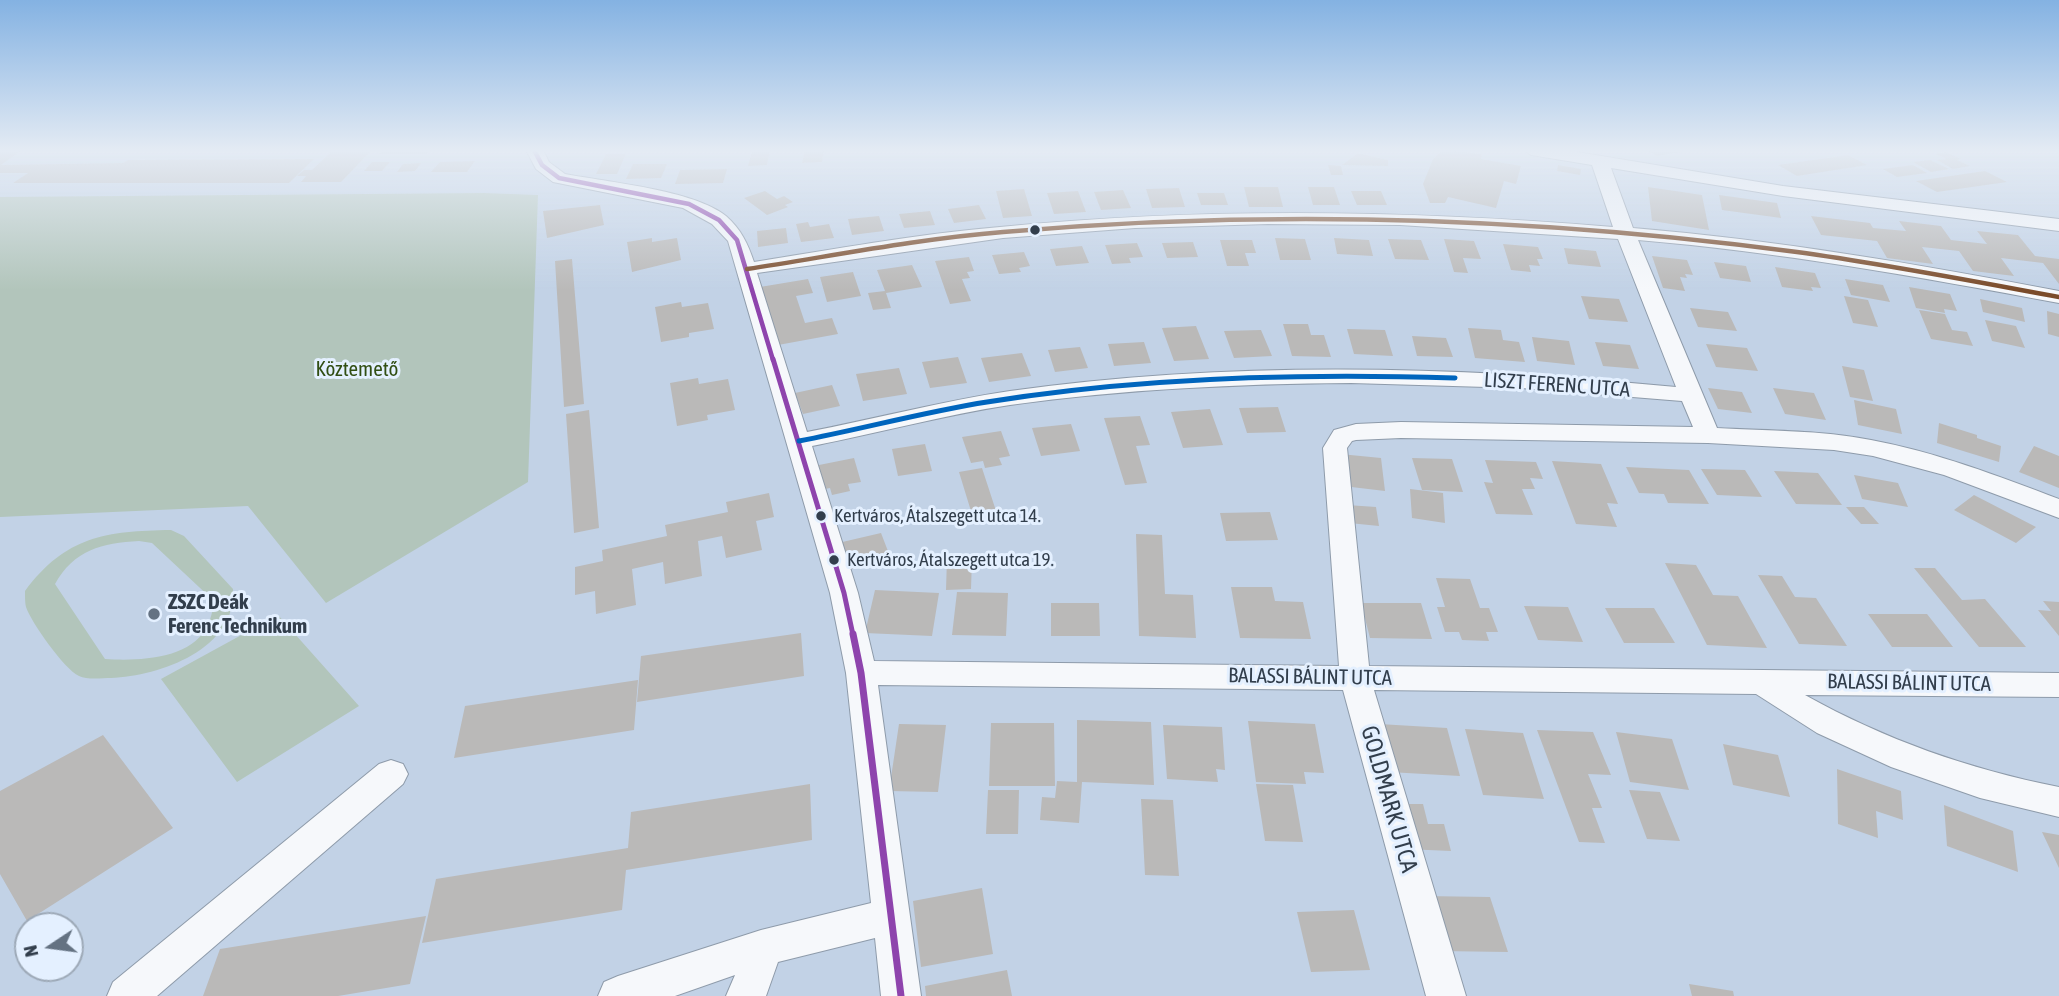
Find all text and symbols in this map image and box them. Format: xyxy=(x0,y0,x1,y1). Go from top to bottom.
unlabelled marker xyxy=(1028,223,1042,237)
park label: Köztemető xyxy=(316,356,398,382)
street label: LISZT FERENC UTCA xyxy=(1483,367,1631,403)
place label: Kertváros, Átalszegett utca 14. xyxy=(834,505,1041,527)
marker: Kertváros, Átalszegett utca 14. xyxy=(814,509,828,523)
place label: Kertváros, Átalszegett utca 19. xyxy=(847,549,1054,571)
marker: Kertváros, Átalszegett utca 19. xyxy=(827,553,841,567)
place label: ZSZC Deák Ferenc Technikum xyxy=(168,589,307,639)
marker: ZSZC Deák Ferenc Technikum xyxy=(146,606,162,622)
street label: BALASSI BÁLINT UTCA xyxy=(1228,663,1392,691)
street label: BALASSI BÁLINT UTCA xyxy=(1827,669,1991,697)
street label: GOLDMARK UTCA xyxy=(1354,722,1424,876)
north arrow xyxy=(14,912,84,982)
text: N xyxy=(19,943,42,959)

